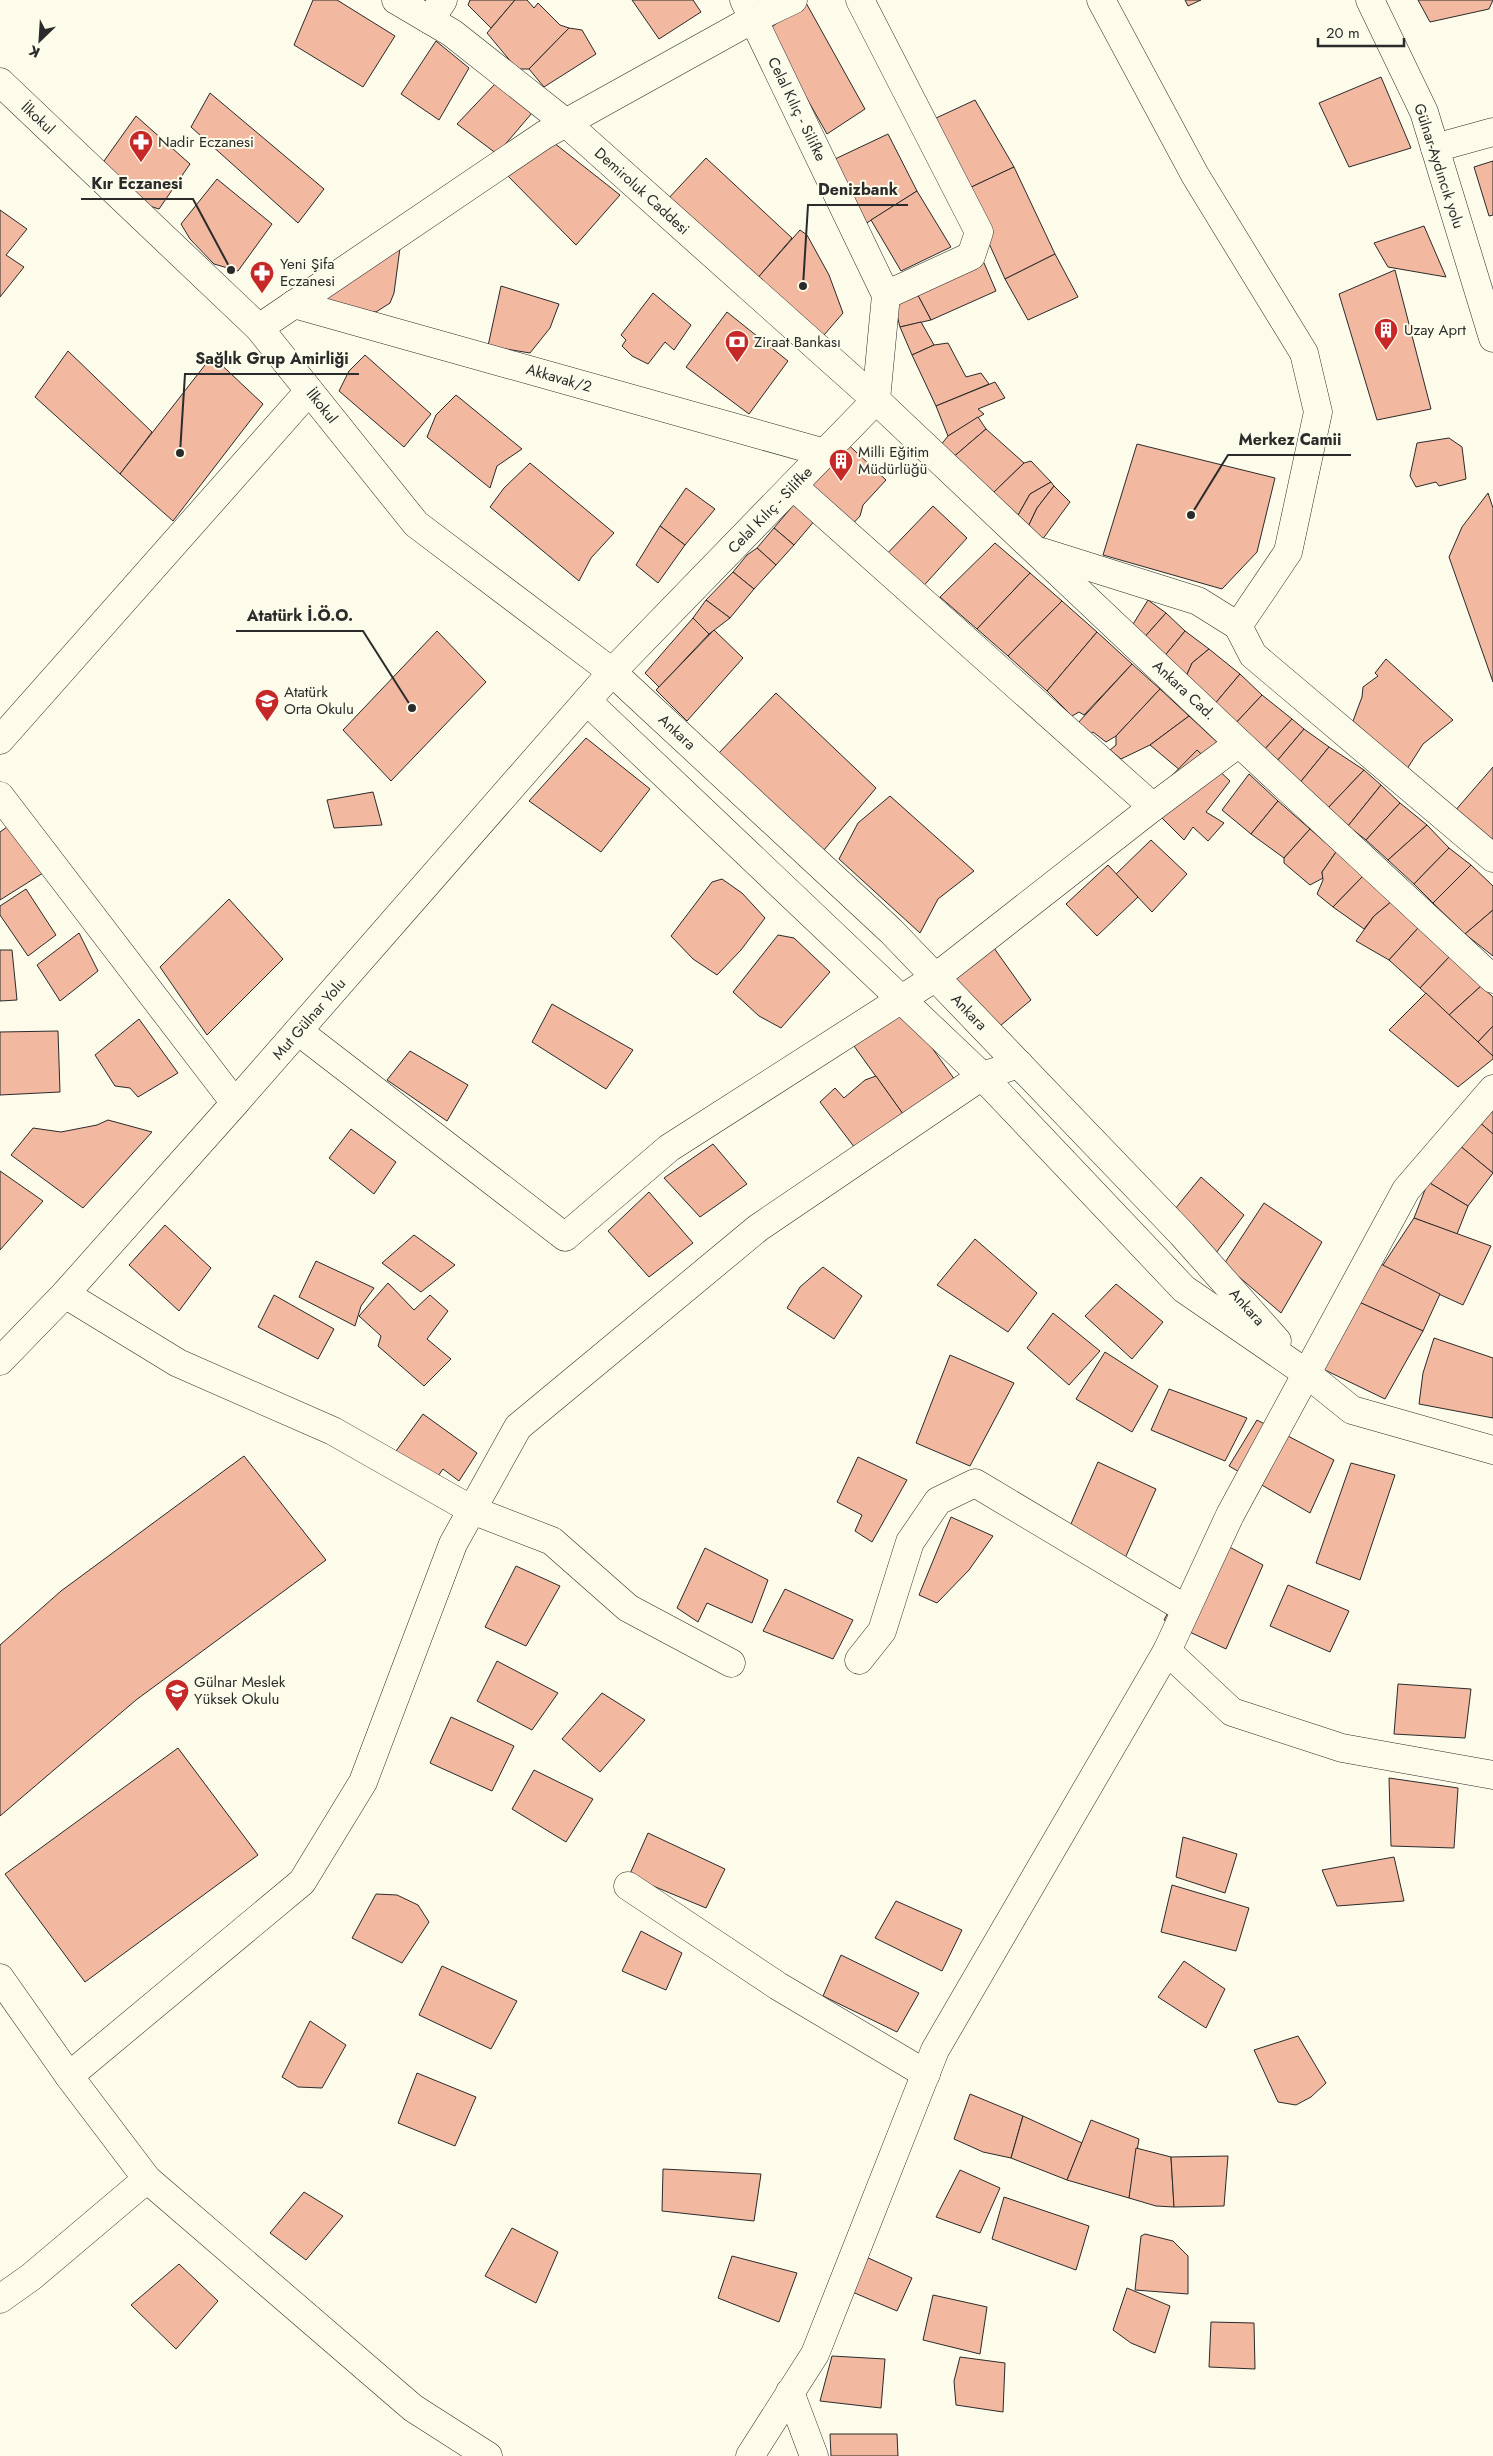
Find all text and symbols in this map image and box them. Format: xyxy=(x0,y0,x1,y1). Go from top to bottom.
north arrow xyxy=(15,15,65,65)
scale bar xyxy=(1318,15,1404,47)
text: 20 m xyxy=(1326,22,1360,44)
text: K xyxy=(26,41,43,63)
street label: Celal Kılıç - Silifke xyxy=(762,53,832,165)
street label: İlkokul xyxy=(16,96,60,140)
street label: Gülnar-Aydıncık yolu xyxy=(1408,101,1470,231)
pharmacy icon: Nadir Eczanesi xyxy=(128,129,154,163)
place label: Nadir Eczanesi xyxy=(158,131,254,153)
street label: Demiroluk Caddesi xyxy=(590,142,694,240)
callout: Kır Eczanesi xyxy=(81,168,193,199)
text: Kır Eczanesi xyxy=(91,172,183,195)
callout: Denizbank xyxy=(808,174,908,205)
text: Denizbank xyxy=(818,178,899,201)
place label: Yeni Şifa Eczanesi xyxy=(280,253,335,292)
pharmacy icon: Yeni Şifa Eczanesi xyxy=(249,260,275,294)
building icon: Uzay Aprt xyxy=(1373,317,1399,351)
place label: Uzay Aprt xyxy=(1404,319,1466,341)
bank icon: Ziraat Bankası xyxy=(724,329,750,363)
place label: Ziraat Bankası xyxy=(754,331,841,353)
callout: Sağlık Grup Amirliği xyxy=(185,343,359,374)
text: Sağlık Grup Amirliği xyxy=(195,347,349,370)
street label: Akkavak/2 xyxy=(524,358,594,398)
street label: İlkokul xyxy=(301,384,343,428)
callout: Merkez Camii xyxy=(1228,424,1351,455)
text: Merkez Camii xyxy=(1239,428,1341,451)
place label: Milli Eğitim Müdürlüğü xyxy=(858,441,929,480)
building icon: Milli Eğitim Müdürlüğü xyxy=(828,448,854,482)
street label: Celal Kılıç - Silifke xyxy=(723,461,818,558)
callout: Atatürk İ.Ö.O. xyxy=(236,600,363,631)
text: Atatürk İ.Ö.O. xyxy=(246,604,353,627)
street label: Ankara Cad. xyxy=(1148,655,1220,725)
place label: Atatürk Orta Okulu xyxy=(284,681,354,720)
school or university icon: Atatürk Orta Okulu xyxy=(254,688,280,722)
street label: Ankara xyxy=(653,709,701,755)
street label: Mut Gülnar Yolu xyxy=(267,973,351,1065)
street label: Ankara xyxy=(946,989,992,1035)
street label: Ankara xyxy=(1224,1283,1270,1331)
place label: Gülnar Meslek Yüksek Okulu xyxy=(194,1671,286,1710)
school or university icon: Gülnar Meslek Yüksek Okulu xyxy=(164,1678,190,1712)

